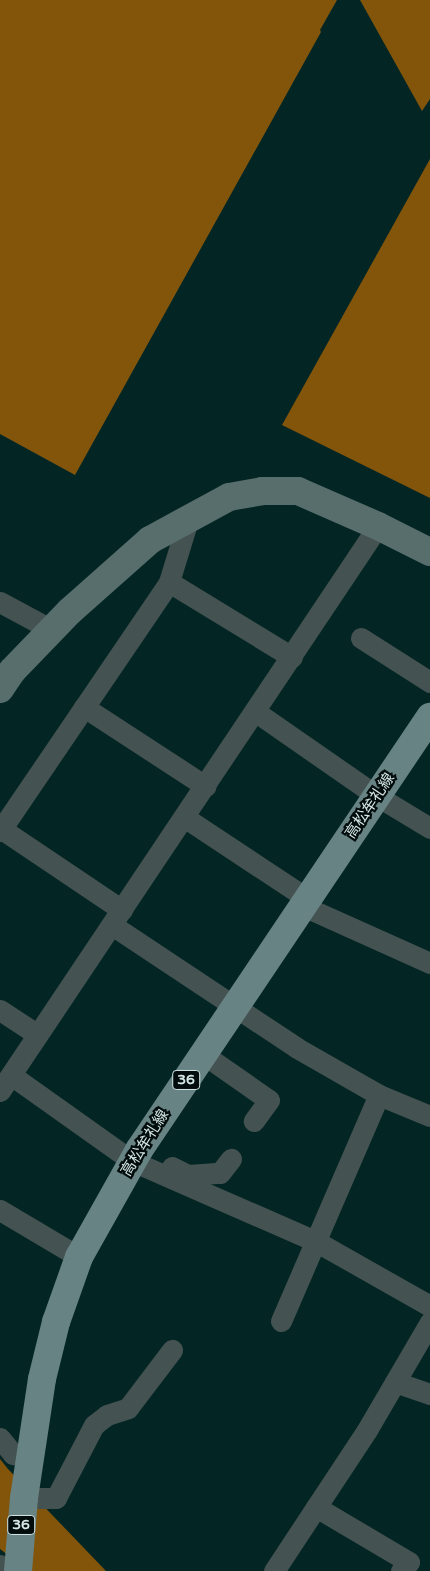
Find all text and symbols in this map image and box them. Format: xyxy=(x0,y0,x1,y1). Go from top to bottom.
street label: 高松牟礼線 xyxy=(342,770,398,842)
road number: 36 xyxy=(171,1068,201,1092)
street label: 高松牟礼線 xyxy=(117,1106,173,1180)
road number: 36 xyxy=(6,1514,36,1536)

